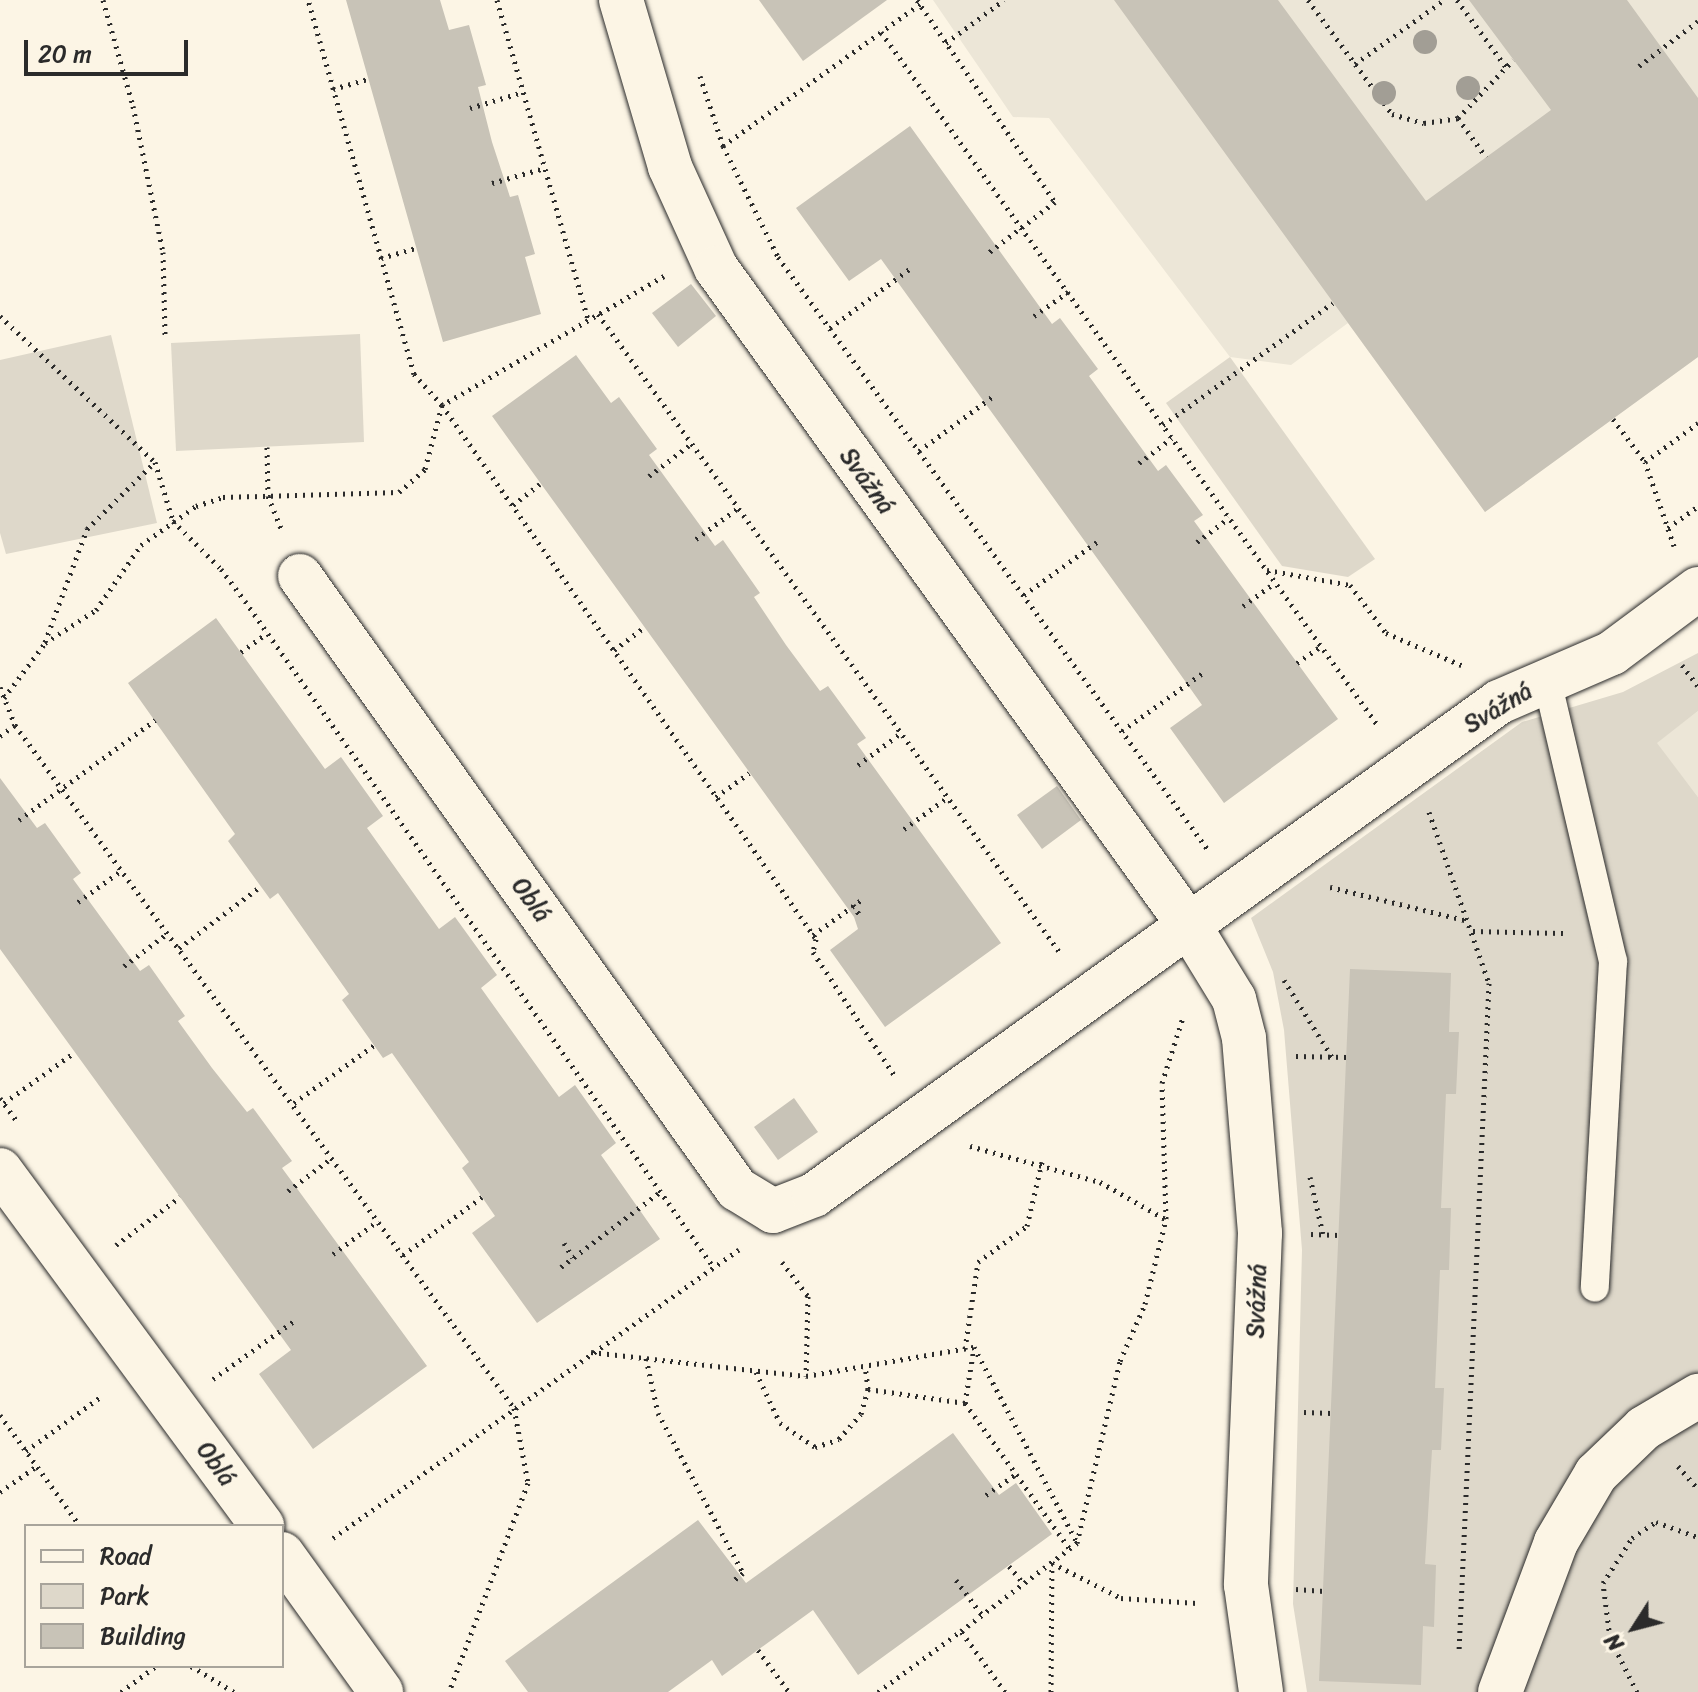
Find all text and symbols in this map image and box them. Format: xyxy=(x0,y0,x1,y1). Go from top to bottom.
scale bar xyxy=(28,24,192,74)
text: 20 m xyxy=(38,33,92,75)
street label: Svážná xyxy=(833,442,901,520)
street label: Svážná xyxy=(1459,676,1537,740)
street label: Oblá xyxy=(505,872,557,928)
street label: Svážná xyxy=(1241,1263,1273,1339)
street label: Oblá xyxy=(190,1436,242,1492)
legend xyxy=(24,1524,284,1668)
text: Road xyxy=(100,1535,151,1577)
text: Park xyxy=(100,1575,149,1617)
north arrow xyxy=(1594,1588,1674,1668)
text: Building xyxy=(100,1615,186,1657)
text: N xyxy=(1594,1625,1634,1660)

